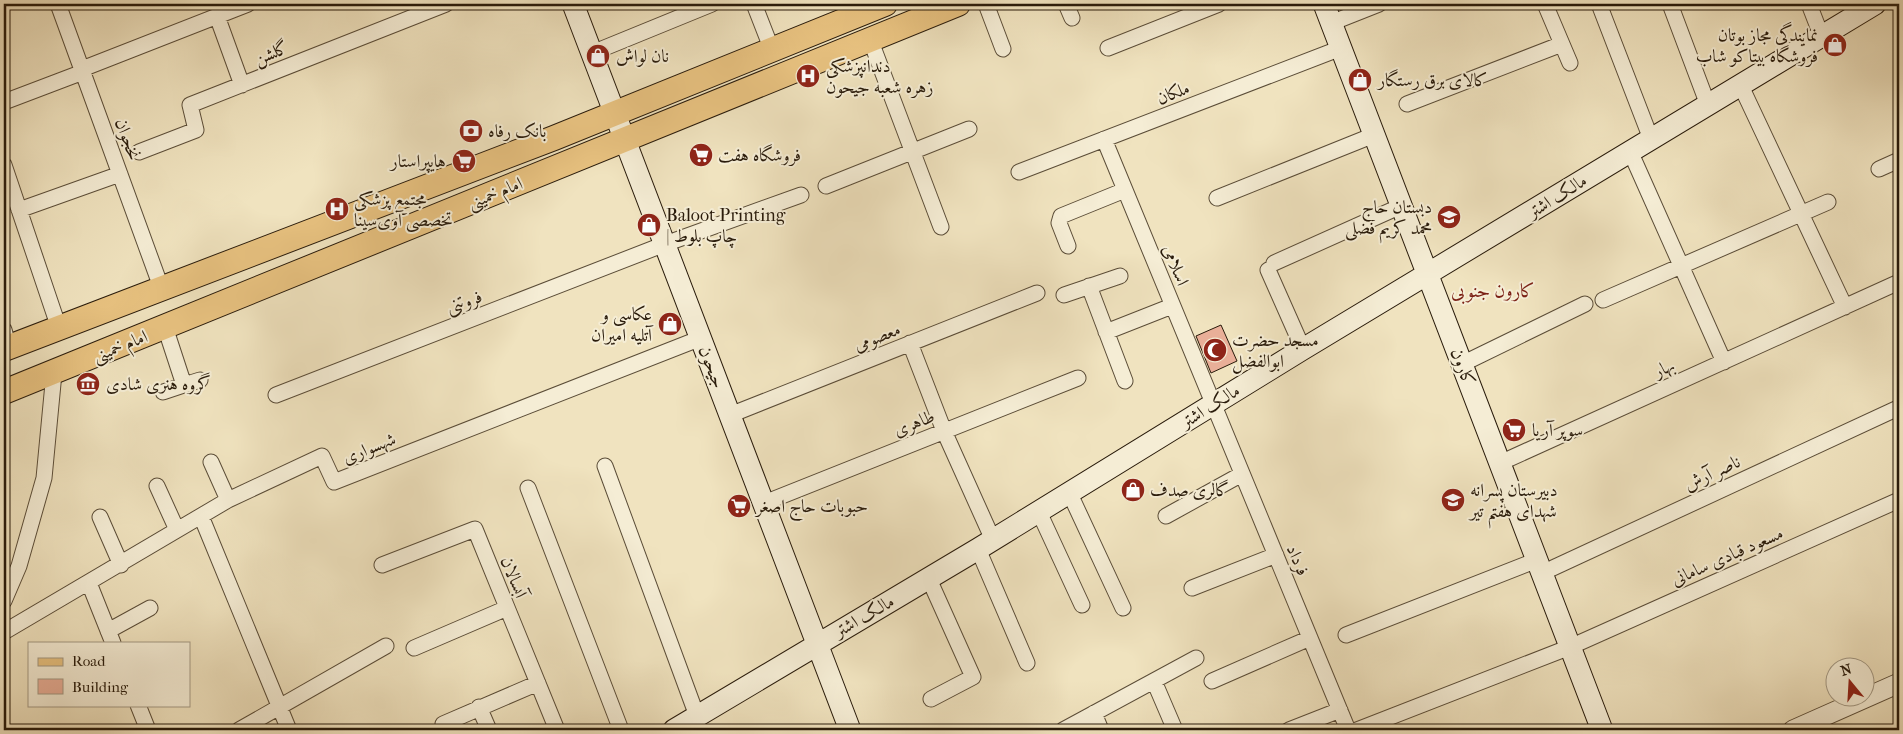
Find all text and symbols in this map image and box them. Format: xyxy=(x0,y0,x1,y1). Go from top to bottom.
place label: نمایندگی مجاز بوتان فروشگاه بیتاکو شاب xyxy=(1696,21,1818,68)
shop icon: نمایندگی مجاز بوتان فروشگاه بیتاکو شاب xyxy=(1822,32,1848,58)
street label: گلشن xyxy=(251,36,292,71)
shop icon: نان لواش xyxy=(585,43,611,69)
place label: نان لواش xyxy=(616,46,669,67)
place label: دندانپزشکی زهره شعبه جیحون xyxy=(826,56,934,99)
hospital icon: دندانپزشکی زهره شعبه جیحون xyxy=(795,63,821,89)
shop icon: کالای برق رستگار xyxy=(1347,67,1373,93)
place label: کالای برق رستگار xyxy=(1376,68,1488,91)
street label: ملکان xyxy=(1154,78,1193,109)
street label: نخجوان xyxy=(110,115,145,163)
bank icon: بانک رفاه xyxy=(458,118,484,144)
place label: بانک رفاه xyxy=(488,121,546,142)
supermarket icon: فروشگاه هفت xyxy=(688,142,714,168)
place label: فروشگاه هفت xyxy=(718,143,801,167)
supermarket icon: هایپراستار xyxy=(451,148,477,174)
place label: هایپراستار xyxy=(389,151,446,173)
street label: مالک اشتر xyxy=(1522,170,1591,224)
street label: امام خمینی xyxy=(465,173,528,219)
place label: مجتمع پزشکی تخصصی آوی‌سینا xyxy=(354,189,453,233)
hospital icon: مجتمع پزشکی تخصصی آوی‌سینا xyxy=(324,196,350,222)
place label: دبستان حاج محمد کریم فضلی xyxy=(1345,197,1432,244)
school or university icon: دبستان حاج محمد کریم فضلی xyxy=(1436,204,1462,230)
place label: Baloot Printing | چاپ بلوط xyxy=(666,205,786,249)
shop icon: Baloot Printing | چاپ بلوط xyxy=(636,212,662,238)
street label: اسلامی xyxy=(1158,242,1193,289)
district label: کارون جنوبی xyxy=(1451,280,1535,305)
street label: فروتنی xyxy=(443,286,486,320)
place label: عکاسی و آتلیه امیران xyxy=(591,304,654,346)
shop icon: عکاسی و آتلیه امیران xyxy=(657,311,683,337)
street label: معصومی xyxy=(851,319,904,356)
street label: امام خمینی xyxy=(90,326,153,372)
place label: مسجد حضرت ابوالفضل xyxy=(1232,330,1319,374)
mosque icon: مسجد حضرت ابوالفضل xyxy=(1202,337,1228,363)
street label: جیحون xyxy=(694,343,729,391)
street label: کارون xyxy=(1446,345,1479,389)
street label: بهار xyxy=(1649,355,1678,384)
museum icon: گروه هنری شادی xyxy=(75,371,101,397)
place label: گروه هنری شادی xyxy=(106,372,211,395)
street label: مالک اشتر xyxy=(1175,380,1244,434)
street label: طاهری xyxy=(891,406,938,442)
supermarket icon: سوپر آریا xyxy=(1501,417,1527,443)
place label: سوپر آریا xyxy=(1532,420,1583,441)
street label: شهسواری xyxy=(339,428,399,470)
street label: ناصر آرش xyxy=(1681,451,1744,497)
shop icon: گالری صدف xyxy=(1120,477,1146,503)
place label: گالری صدف xyxy=(1150,479,1229,501)
place label: دبیرستان پسرانه شهدای هفتم تیر xyxy=(1468,480,1558,529)
school or university icon: دبیرستان پسرانه شهدای هفتم تیر xyxy=(1440,487,1466,513)
supermarket icon: حبوبات حاج اصغر xyxy=(726,493,752,519)
place label: حبوبات حاج اصغر xyxy=(754,496,868,522)
street label: مسعود قبادی سامانی xyxy=(1668,522,1786,590)
street label: فرداد xyxy=(1281,542,1313,579)
street label: آبسالان xyxy=(496,553,532,603)
street label: مالک اشتر xyxy=(829,591,898,643)
legend xyxy=(28,642,190,706)
text: Road xyxy=(72,652,106,670)
north arrow xyxy=(1826,656,1876,706)
text: N xyxy=(1838,660,1854,680)
text: Building xyxy=(72,678,129,696)

